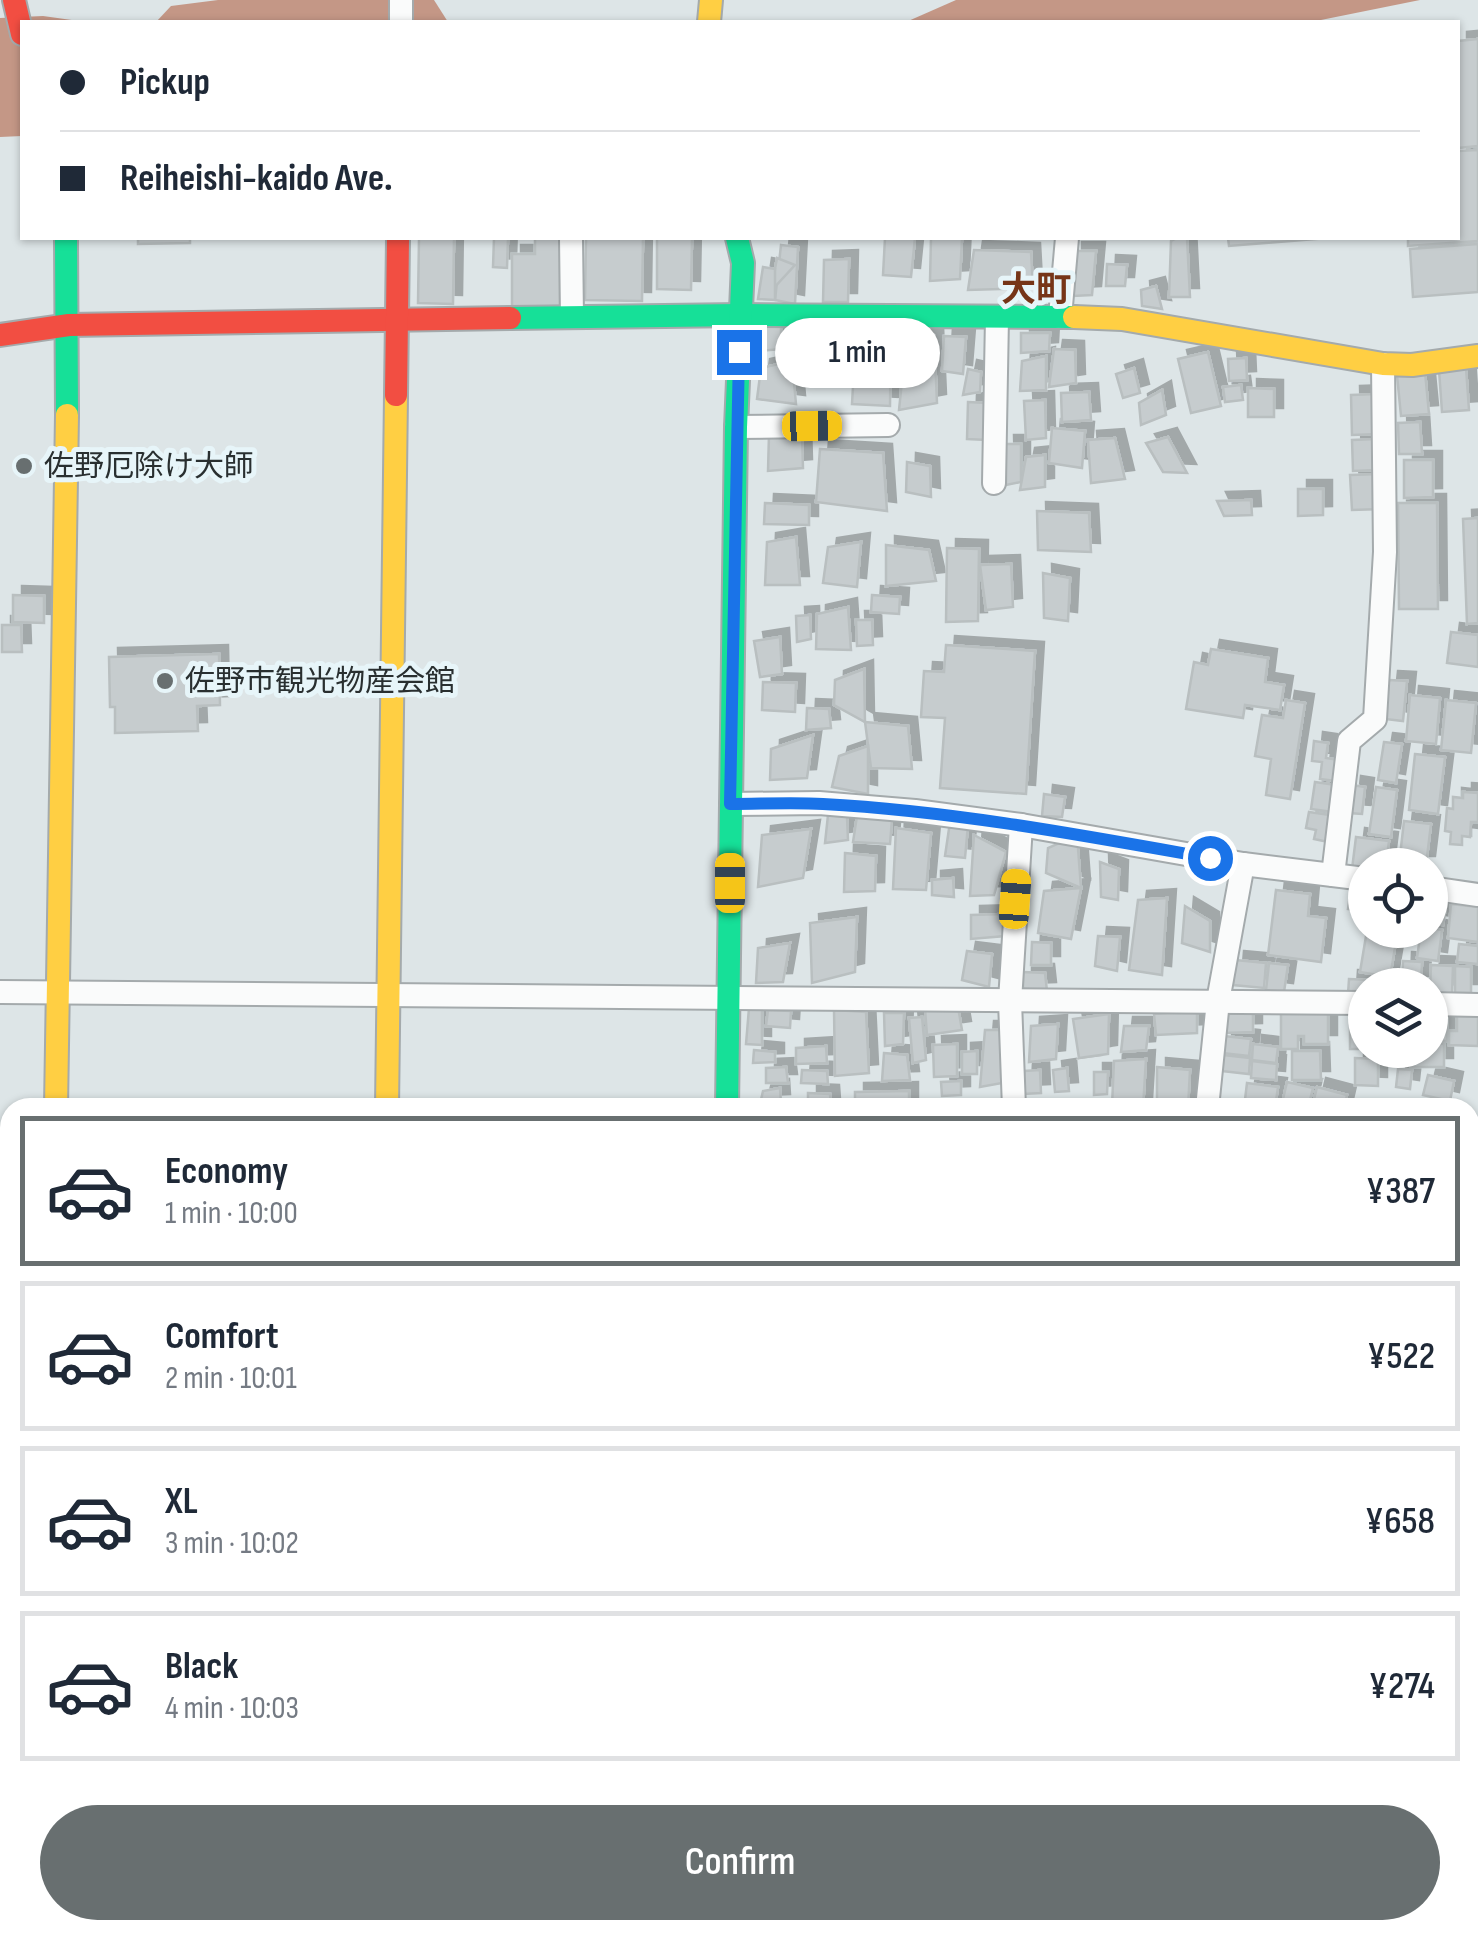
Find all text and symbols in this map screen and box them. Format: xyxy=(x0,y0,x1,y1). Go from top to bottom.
text: Pickup xyxy=(120,60,210,105)
text: Reiheishi-kaido Ave. xyxy=(120,156,393,201)
district label: 大町 xyxy=(1001,269,1071,312)
callout: 1 min xyxy=(774,317,939,387)
route end xyxy=(717,330,762,375)
text: 1 min xyxy=(828,333,887,372)
car xyxy=(782,410,842,442)
place label: 佐野厄除け大師 xyxy=(44,449,254,485)
marker: 佐野厄除け大師 xyxy=(13,455,35,477)
place label: 佐野市観光物産会館 xyxy=(185,664,455,700)
marker: 佐野市観光物産会館 xyxy=(154,670,176,692)
route start xyxy=(1188,836,1233,881)
map controls xyxy=(1348,848,1448,1068)
button: locate xyxy=(1348,848,1448,948)
car xyxy=(715,853,745,913)
car xyxy=(998,868,1032,930)
button: layers xyxy=(1348,968,1448,1068)
icon: car xyxy=(45,1146,135,1236)
text: Economy xyxy=(165,1149,288,1194)
text: ¥387 xyxy=(1366,1169,1435,1214)
text: 1 min · 10:00 xyxy=(165,1194,298,1233)
icon: car xyxy=(45,1311,135,1401)
text: Comfort xyxy=(165,1314,279,1359)
text: ¥522 xyxy=(1367,1334,1435,1379)
text: 2 min · 10:01 xyxy=(165,1359,297,1398)
icon: car xyxy=(45,1476,135,1566)
text: XL xyxy=(165,1479,198,1524)
text: ¥658 xyxy=(1365,1499,1435,1544)
text: 3 min · 10:02 xyxy=(165,1524,299,1563)
icon: car xyxy=(45,1641,135,1731)
text: Black xyxy=(165,1644,238,1689)
text: ¥274 xyxy=(1369,1664,1435,1709)
text: 4 min · 10:03 xyxy=(165,1689,299,1728)
button: Confirm xyxy=(40,1805,1440,1920)

